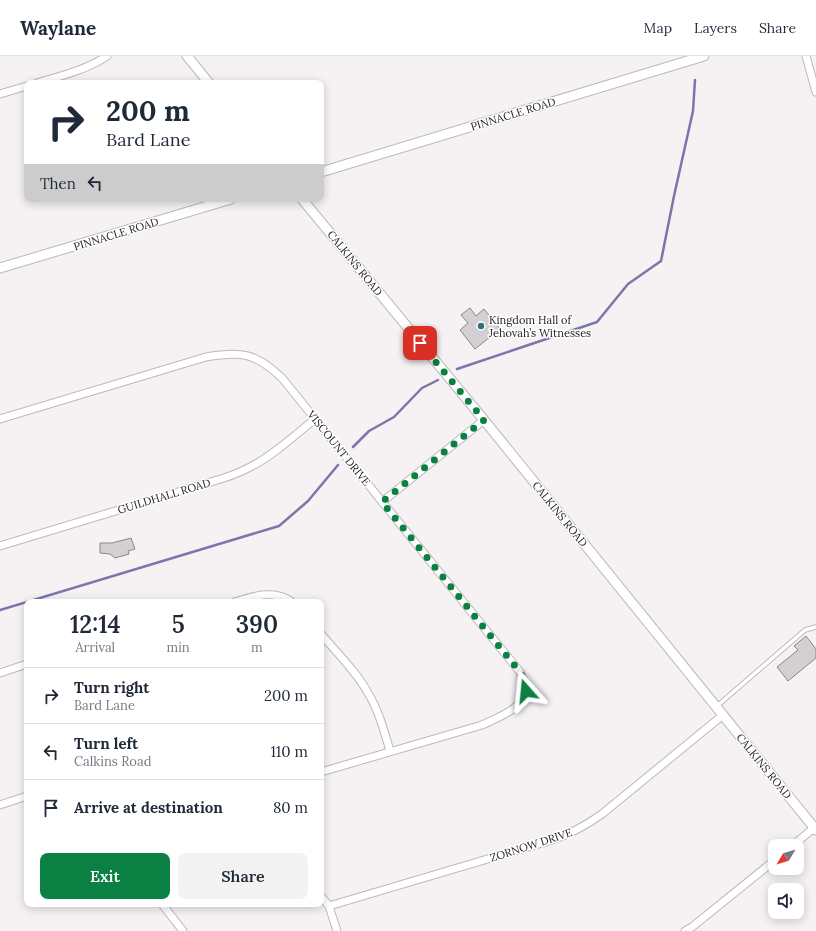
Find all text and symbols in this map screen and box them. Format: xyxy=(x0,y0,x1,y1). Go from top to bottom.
text: Waylane xyxy=(20,16,96,40)
text: Map xyxy=(644,19,672,37)
text: Layers xyxy=(694,19,737,37)
text: Share xyxy=(759,19,796,37)
text: 200 m xyxy=(106,93,190,129)
street label: PINNACLE ROAD xyxy=(469,94,557,134)
icon: right xyxy=(40,96,92,148)
text: Bard Lane xyxy=(106,128,190,151)
icon: left xyxy=(84,172,106,194)
text: Then xyxy=(40,174,76,193)
street label: PINNACLE ROAD xyxy=(72,214,160,254)
street label: CALKINS ROAD xyxy=(324,227,386,299)
place label: Kingdom Hall of Jehovah’s Witnesses xyxy=(488,313,591,340)
marker: Kingdom Hall of Jehovah’s Witnesses xyxy=(476,321,486,331)
pin xyxy=(403,326,437,360)
icon: arrive xyxy=(409,332,431,354)
street label: VISCOUNT DRIVE xyxy=(304,407,374,489)
street label: GUILDHALL ROAD xyxy=(116,475,212,517)
street label: CALKINS ROAD xyxy=(529,478,591,550)
text: 12:14 xyxy=(70,609,121,640)
text: 5 xyxy=(172,609,185,640)
text: 390 xyxy=(236,609,278,640)
text: Arrival xyxy=(75,639,115,656)
text: min xyxy=(167,639,190,656)
text: m xyxy=(251,639,263,656)
position arrow xyxy=(505,670,547,712)
text: Turn right xyxy=(74,678,150,697)
icon: right xyxy=(40,685,62,707)
text: 200 m xyxy=(264,686,308,705)
text: Bard Lane xyxy=(74,697,135,714)
street label: CALKINS ROAD xyxy=(733,730,795,802)
text: Turn left xyxy=(74,734,138,753)
icon: left xyxy=(40,741,62,763)
text: 110 m xyxy=(270,742,308,761)
text: Calkins Road xyxy=(74,753,151,770)
icon: arrive xyxy=(40,797,62,819)
text: Arrive at destination xyxy=(74,798,223,817)
text: 80 m xyxy=(273,798,308,817)
street label: ZORNOW DRIVE xyxy=(488,825,574,865)
north arrow xyxy=(768,839,804,875)
map controls xyxy=(768,839,804,919)
button: Exit xyxy=(40,853,170,899)
button: Share xyxy=(178,853,308,899)
button: sound xyxy=(768,883,804,919)

